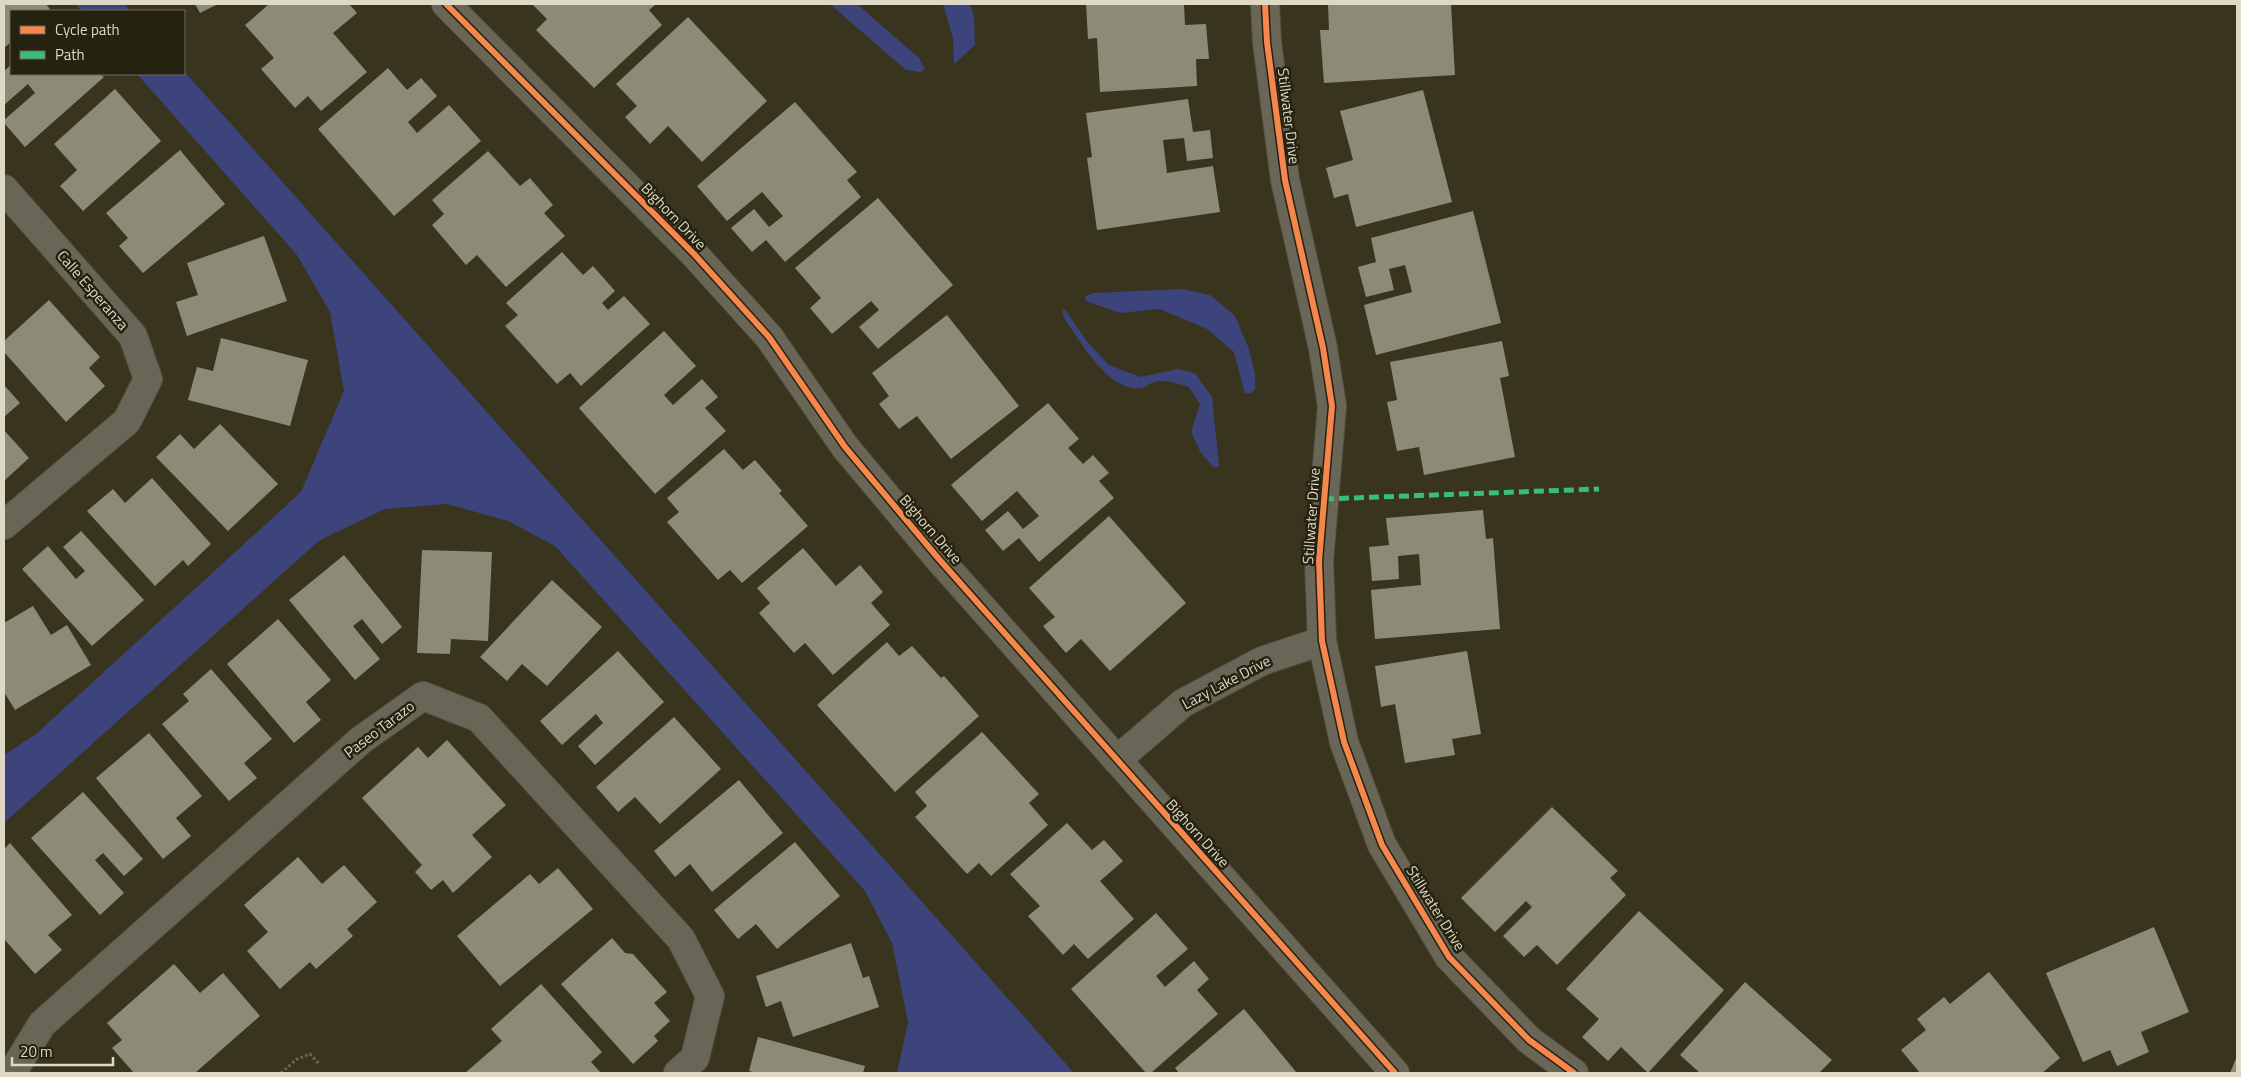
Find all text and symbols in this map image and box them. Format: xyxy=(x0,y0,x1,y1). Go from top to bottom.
legend xyxy=(10,10,185,75)
text: Cycle path xyxy=(55,18,120,41)
text: Path xyxy=(55,43,85,66)
street label: Stillwater Drive xyxy=(1272,67,1306,165)
street label: Bighorn Drive xyxy=(636,177,712,255)
street label: Calle Esperanza xyxy=(52,245,135,335)
street label: Stillwater Drive xyxy=(1296,467,1326,565)
street label: Bighorn Drive xyxy=(894,489,968,569)
street label: Lazy Lake Drive xyxy=(1178,649,1274,715)
street label: Paseo Tarazo xyxy=(339,695,419,763)
street label: Bighorn Drive xyxy=(1161,794,1235,872)
street label: Stillwater Drive xyxy=(1401,861,1471,955)
scale bar xyxy=(12,1034,114,1066)
text: 20 m xyxy=(20,1040,53,1063)

